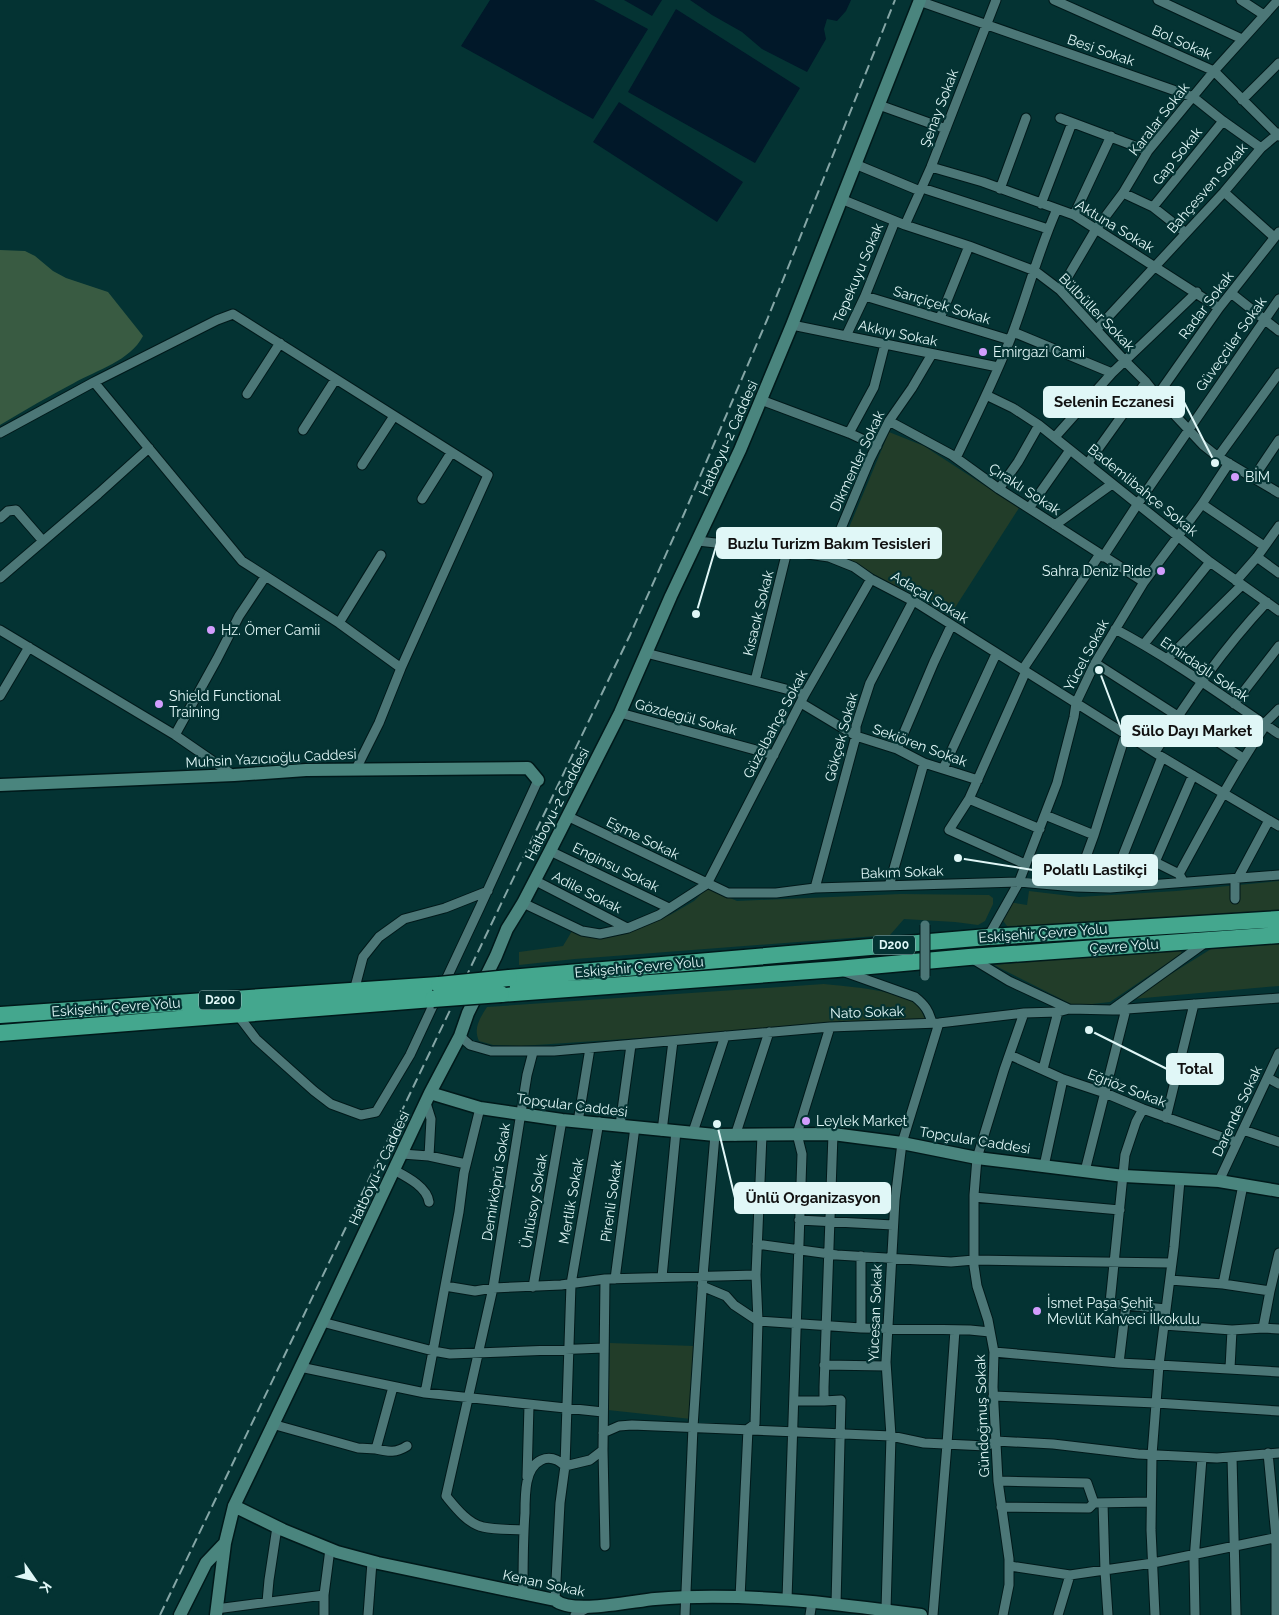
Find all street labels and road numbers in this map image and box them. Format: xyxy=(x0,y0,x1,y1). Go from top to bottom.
street label: Bol Sokak xyxy=(1150,22,1215,63)
street label: Besi Sokak xyxy=(1065,31,1137,69)
street label: Şenay Sokak xyxy=(917,66,961,149)
street label: Karalar Sokak xyxy=(1126,79,1193,159)
street label: Gap Sokak xyxy=(1149,124,1205,188)
street label: Bahçesven Sokak xyxy=(1164,139,1251,236)
street label: Aktuna Sokak xyxy=(1073,196,1158,256)
street label: Tepekuyu Sokak xyxy=(830,220,886,325)
street label: Radar Sokak xyxy=(1175,268,1237,342)
street label: Bülbüller Sokak xyxy=(1056,270,1138,355)
street label: Sarıçiçek Sokak xyxy=(891,283,993,328)
street label: Güveçciler Sokak xyxy=(1192,293,1270,394)
street label: Akkıyı Sokak xyxy=(857,317,940,349)
street label: Hatboyu-2 Caddesi xyxy=(695,378,761,498)
street label: Dikmenler Sokak xyxy=(827,408,888,514)
street label: Bademlibahçe Sokak xyxy=(1085,441,1202,540)
street label: Çıraklı Sokak xyxy=(986,460,1064,518)
street label: Kısacık Sokak xyxy=(740,568,776,657)
street label: Adaçal Sokak xyxy=(889,568,972,627)
street label: Yücel Sokak xyxy=(1060,616,1112,693)
street label: Emirdağlı Sokak xyxy=(1158,633,1253,705)
street label: Güzelbahçe Sokak xyxy=(740,667,811,781)
street label: Gökçek Sokak xyxy=(821,690,861,783)
street label: Gözdegül Sokak xyxy=(633,696,739,738)
street label: Sekiören Sokak xyxy=(871,720,970,770)
street label: Hatboyu-2 Caddesi xyxy=(522,745,592,863)
street label: Muhsin Yazıcıoğlu Caddesi xyxy=(185,746,357,770)
street label: Eşme Sokak xyxy=(604,813,683,863)
street label: Enginsu Sokak xyxy=(570,839,662,895)
street label: Bakım Sokak xyxy=(860,863,944,881)
street label: Adile Sokak xyxy=(550,868,625,917)
street label: Eskişehir Çevre Yolu xyxy=(978,921,1108,945)
road number: D200 xyxy=(873,936,915,954)
street label: Çevre Yolu xyxy=(1089,936,1159,956)
street label: Eskişehir Çevre Yolu xyxy=(574,953,704,981)
road number: D200 xyxy=(199,990,241,1010)
street label: Eskişehir Çevre Yolu xyxy=(51,995,181,1019)
street label: Nato Sokak xyxy=(830,1003,905,1021)
street label: Darende Sokak xyxy=(1209,1062,1265,1159)
street label: Eğriöz Sokak xyxy=(1085,1066,1169,1111)
street label: Topçular Caddesi xyxy=(515,1090,629,1120)
street label: Hatboyu-2 Caddesi xyxy=(345,1108,413,1228)
street label: Demirköprü Sokak xyxy=(479,1121,513,1242)
street label: Topçular Caddesi xyxy=(918,1123,1032,1157)
street label: Ünlüsoy Sokak xyxy=(516,1152,550,1249)
street label: Mertlik Sokak xyxy=(556,1156,587,1245)
street label: Pirenli Sokak xyxy=(597,1158,625,1243)
street label: Yücesan Sokak xyxy=(865,1263,885,1362)
street label: Gündoğmuş Sokak xyxy=(972,1354,992,1478)
street label: Kenan Sokak xyxy=(501,1566,587,1600)

